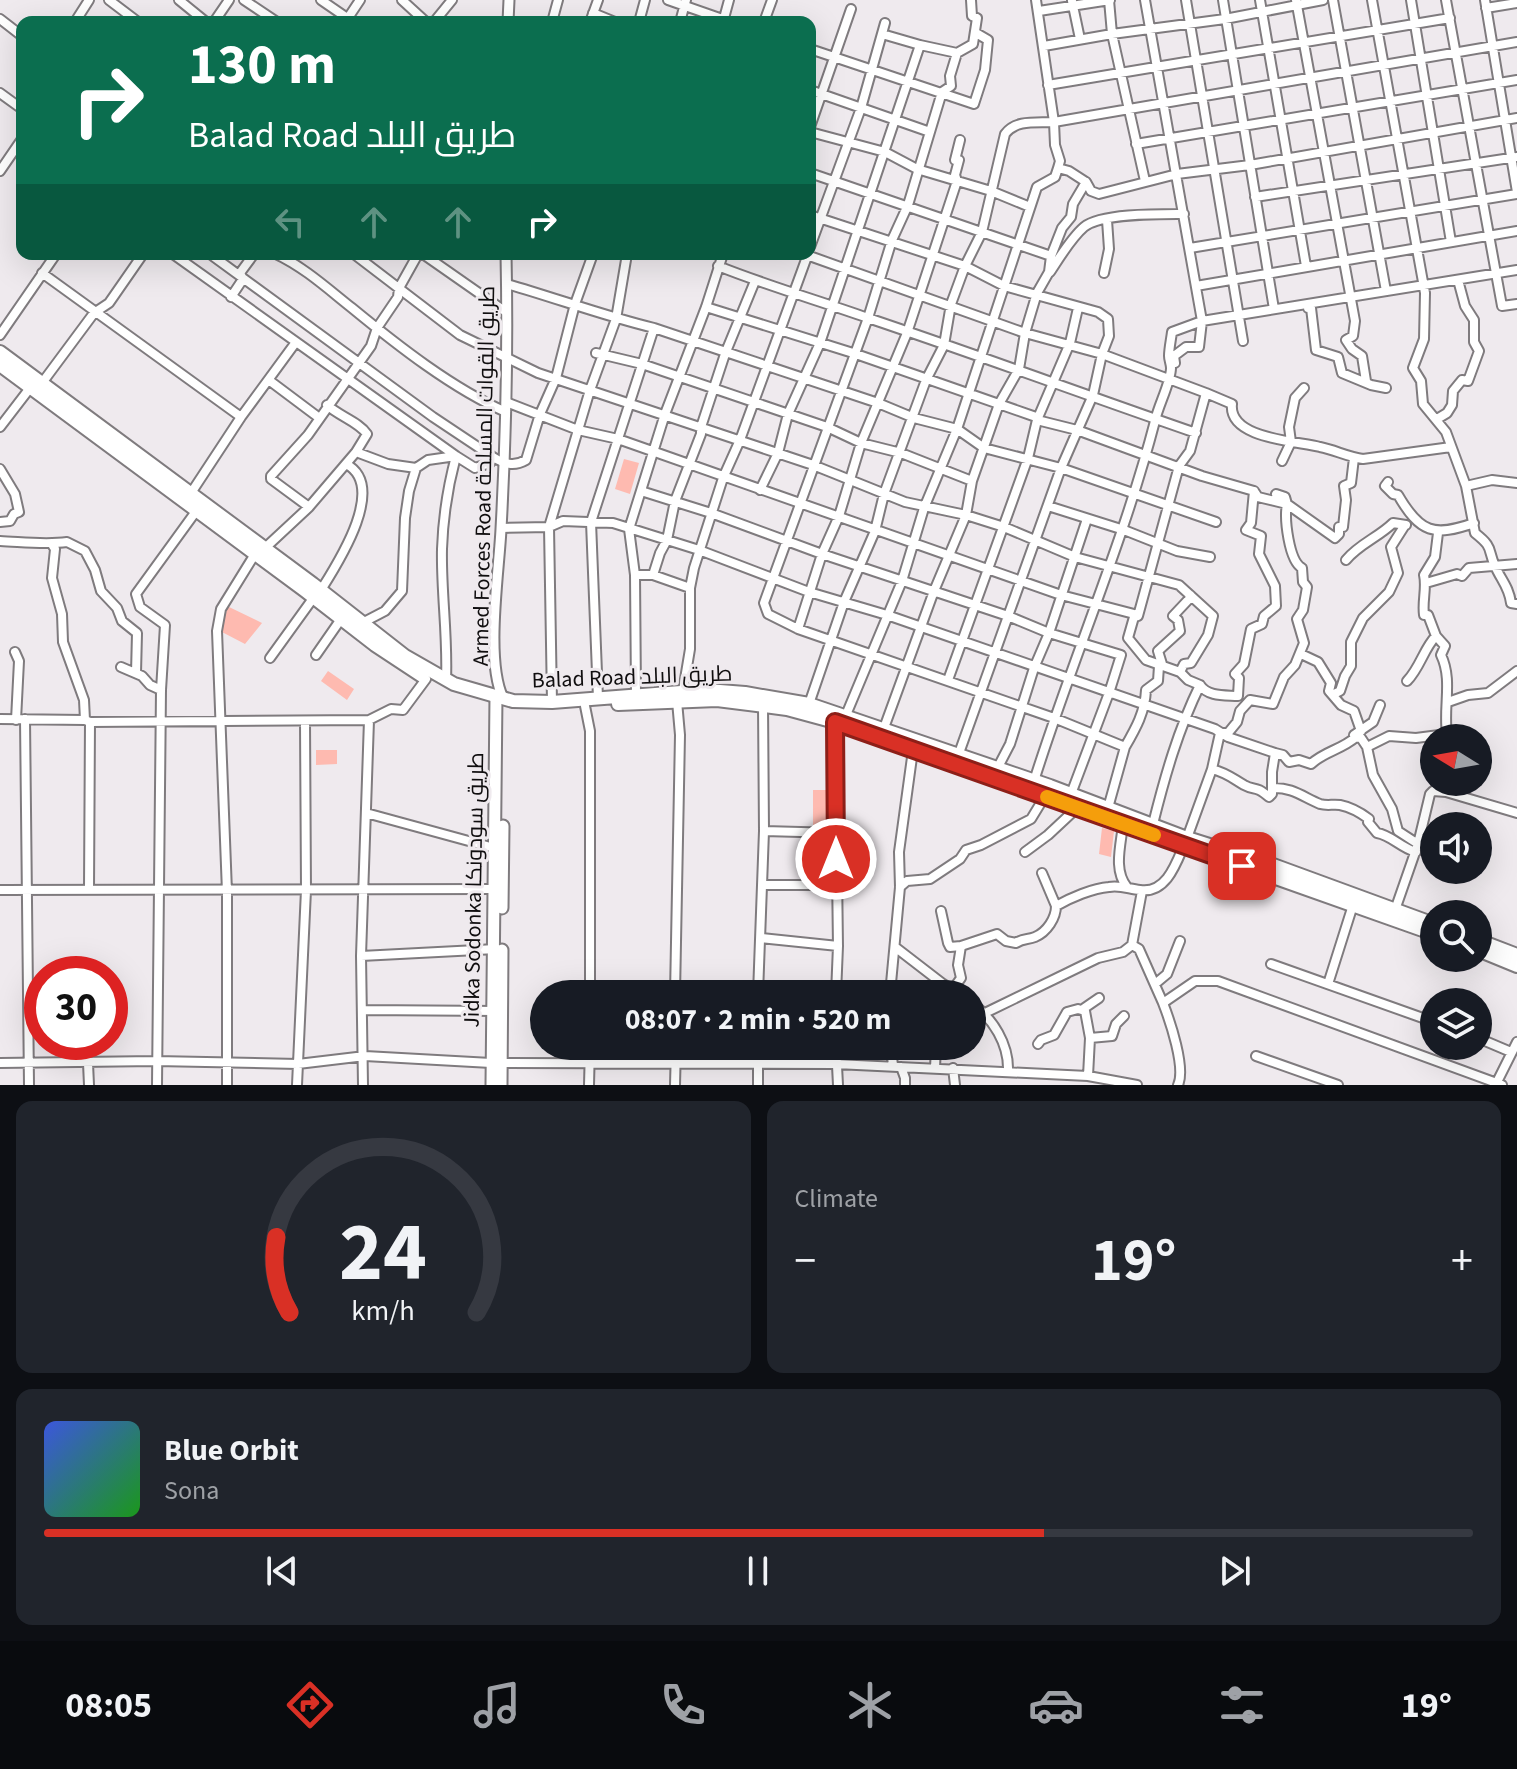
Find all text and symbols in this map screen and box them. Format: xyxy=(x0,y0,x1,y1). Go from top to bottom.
text: 130 m xyxy=(188,26,336,105)
icon: right xyxy=(56,48,160,152)
text: Balad Road طريق البلد xyxy=(188,110,516,161)
icon: left xyxy=(268,200,312,244)
icon: ahead xyxy=(352,200,396,244)
icon: ahead xyxy=(436,200,480,244)
icon: right xyxy=(520,200,564,244)
street label: Armed Forces Road طريق القوات المسلحة xyxy=(465,285,503,667)
street label: Balad Road طريق البلد xyxy=(531,658,733,696)
north arrow xyxy=(1420,724,1492,796)
map controls xyxy=(1420,724,1492,1060)
street label: Jidka Sodonka طريق سودونكا xyxy=(456,752,492,1028)
button: sound xyxy=(1420,812,1492,884)
position arrow xyxy=(794,817,878,901)
pin xyxy=(1208,832,1276,900)
icon: arrive xyxy=(1220,844,1264,888)
button: search xyxy=(1420,900,1492,972)
speed limit sign: 30 xyxy=(24,956,128,1060)
button: layers xyxy=(1420,988,1492,1060)
text: 08:07 · 2 min · 520 m xyxy=(625,998,891,1041)
text: Climate xyxy=(795,1180,878,1217)
text: 24 xyxy=(339,1194,427,1312)
text: 19° xyxy=(1091,1219,1176,1304)
text: − xyxy=(795,1230,816,1293)
text: + xyxy=(1451,1230,1473,1293)
text: km/h xyxy=(352,1291,415,1331)
text: Blue Orbit xyxy=(164,1429,299,1472)
text: Sona xyxy=(164,1472,219,1509)
icon: previous xyxy=(260,1549,304,1593)
icon: pause xyxy=(736,1549,780,1593)
icon: next xyxy=(1213,1549,1257,1593)
icon: directions xyxy=(282,1677,338,1733)
icon: music xyxy=(469,1677,525,1733)
icon: phone xyxy=(655,1677,711,1733)
icon: climate xyxy=(842,1677,898,1733)
icon: car xyxy=(1028,1677,1084,1733)
icon: filters xyxy=(1214,1677,1270,1733)
text: 08:05 xyxy=(65,1680,152,1731)
text: 19° xyxy=(1401,1680,1452,1731)

